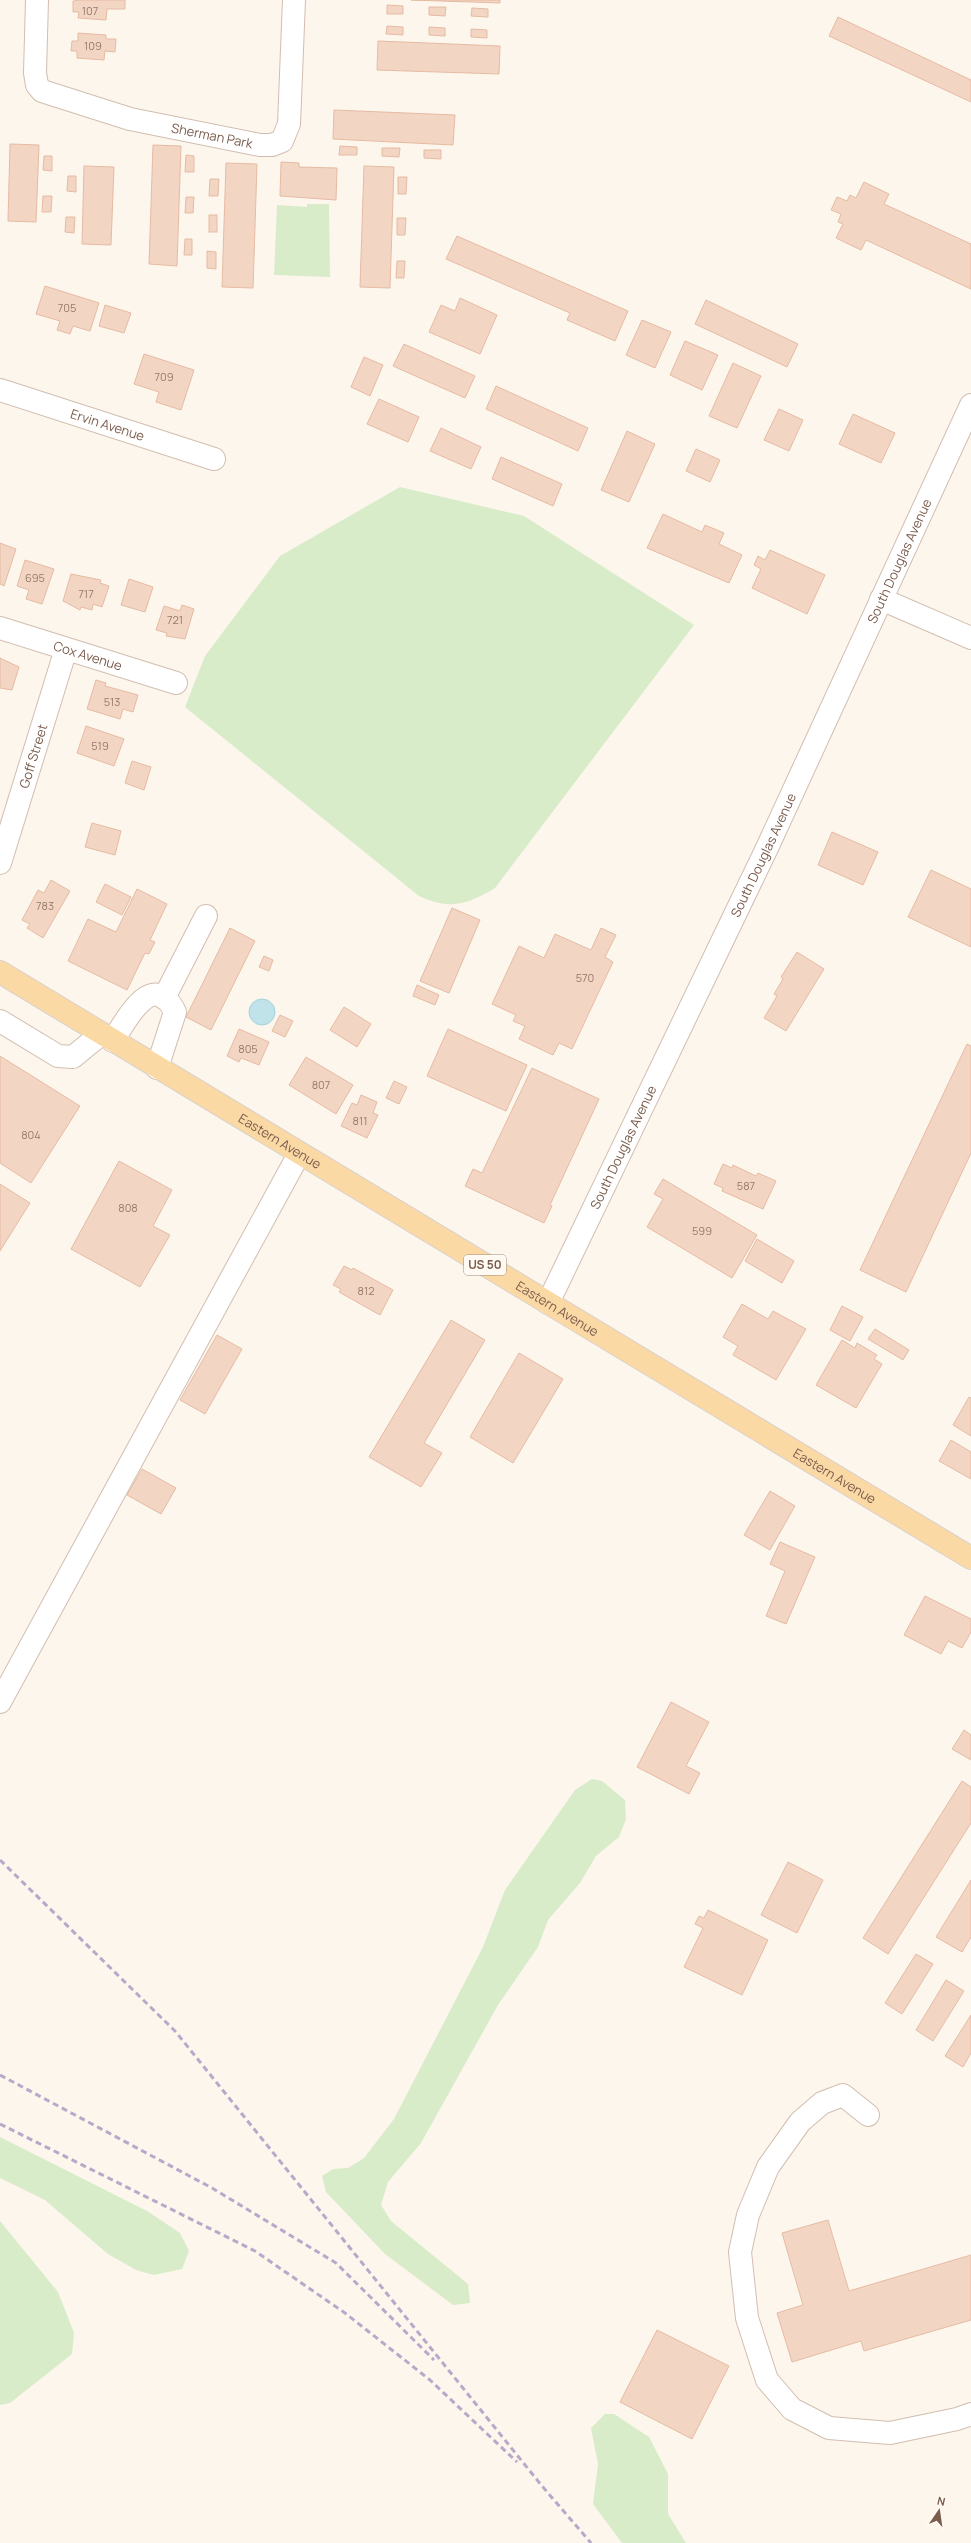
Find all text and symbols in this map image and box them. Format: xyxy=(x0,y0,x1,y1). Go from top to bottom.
house number: 107 xyxy=(82,3,98,18)
house number: 109 xyxy=(84,38,102,53)
street label: Sherman Park xyxy=(170,118,255,152)
house number: 705 xyxy=(58,300,76,315)
house number: 709 xyxy=(154,369,174,384)
street label: Ervin Avenue xyxy=(68,404,147,445)
street label: South Douglas Avenue xyxy=(863,495,936,626)
house number: 695 xyxy=(25,570,45,585)
house number: 717 xyxy=(78,586,94,601)
house number: 721 xyxy=(167,612,183,627)
street label: Cox Avenue xyxy=(51,636,125,675)
house number: 513 xyxy=(104,694,120,709)
street label: Goff Street xyxy=(15,722,51,790)
house number: 519 xyxy=(91,738,109,753)
street label: South Douglas Avenue xyxy=(726,790,800,920)
house number: 783 xyxy=(36,898,54,913)
house number: 570 xyxy=(576,970,594,985)
house number: 805 xyxy=(238,1041,258,1056)
house number: 807 xyxy=(312,1077,330,1092)
street label: South Douglas Avenue xyxy=(586,1082,661,1212)
street label: Eastern Avenue xyxy=(235,1109,325,1173)
house number: 811 xyxy=(353,1113,367,1128)
house number: 804 xyxy=(21,1127,41,1142)
house number: 587 xyxy=(737,1178,755,1193)
house number: 808 xyxy=(118,1200,138,1215)
house number: 599 xyxy=(692,1223,712,1238)
road number: US 50 xyxy=(464,1255,506,1275)
street label: Eastern Avenue xyxy=(513,1276,602,1340)
house number: 812 xyxy=(358,1283,374,1298)
street label: Eastern Avenue xyxy=(790,1444,880,1508)
north arrow xyxy=(919,2491,959,2531)
text: N xyxy=(936,2493,947,2509)

